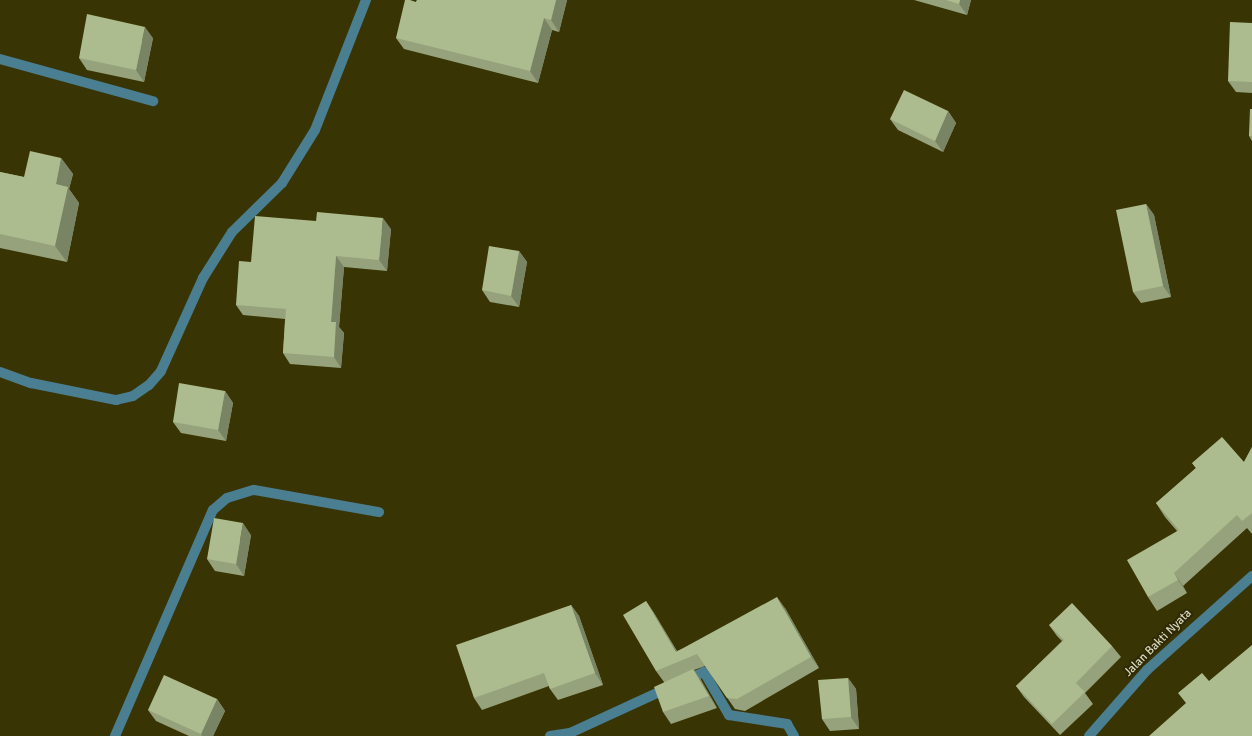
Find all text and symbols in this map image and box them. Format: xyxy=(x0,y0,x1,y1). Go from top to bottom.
street label: Jalan Bakti Nyata xyxy=(1121,606,1195,680)

